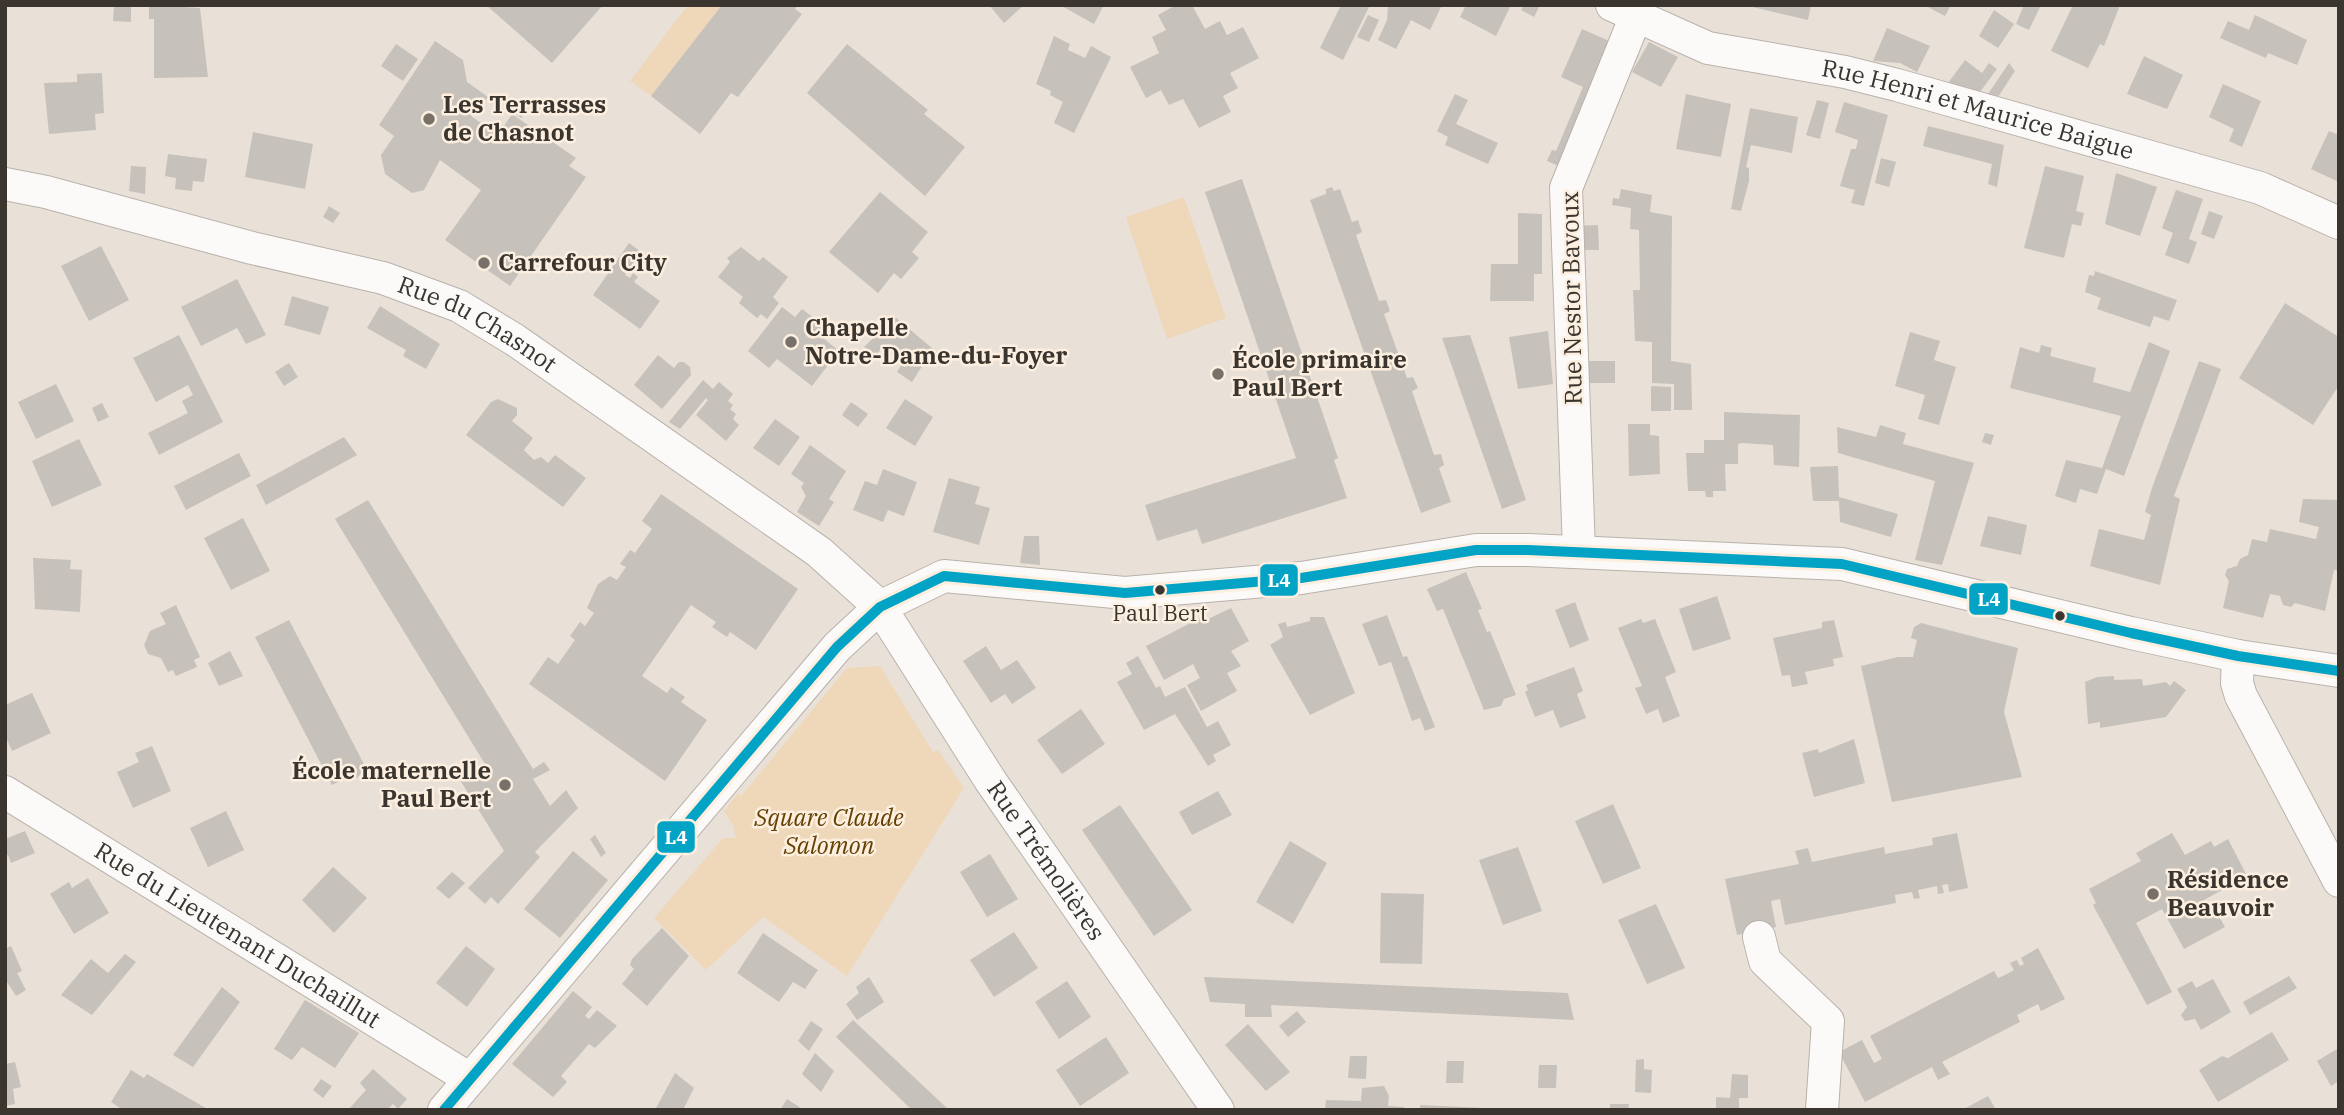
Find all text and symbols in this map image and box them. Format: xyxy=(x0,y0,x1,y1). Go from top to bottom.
street label: Rue Henri et Maurice Baigue xyxy=(1819,51,2138,166)
place label: Les Terrasses de Chasnot xyxy=(443,88,606,148)
marker: Les Terrasses de Chasnot xyxy=(421,111,437,127)
street label: Rue Nestor Bavoux xyxy=(1553,191,1589,405)
place label: Carrefour City xyxy=(498,246,667,278)
marker: Carrefour City xyxy=(476,255,492,271)
street label: Rue du Chasnot xyxy=(394,268,564,379)
place label: Chapelle Notre-Dame-du-Foyer xyxy=(805,311,1067,371)
marker: Chapelle Notre-Dame-du-Foyer xyxy=(783,334,799,350)
place label: École primaire Paul Bert xyxy=(1232,343,1407,403)
marker: École primaire Paul Bert xyxy=(1210,366,1226,382)
line badge: L4 xyxy=(1259,563,1299,597)
text: L4 xyxy=(1267,568,1291,592)
line badge: L4 xyxy=(1968,582,2009,616)
marker: Paul Bert xyxy=(1153,583,1167,597)
text: L4 xyxy=(1977,587,2001,611)
place label: Paul Bert xyxy=(1113,598,1208,627)
unlabelled marker xyxy=(2053,609,2067,623)
place label: École maternelle Paul Bert xyxy=(292,754,491,814)
street label: Rue Trémolières xyxy=(980,774,1113,946)
marker: École maternelle Paul Bert xyxy=(497,777,513,793)
park label: Square Claude Salomon xyxy=(753,801,904,861)
line badge: L4 xyxy=(656,820,696,854)
text: L4 xyxy=(664,825,688,849)
street label: Rue du Lieutenant Duchaillut xyxy=(89,834,387,1035)
place label: Résidence Beauvoir xyxy=(2167,863,2289,923)
marker: Résidence Beauvoir xyxy=(2145,886,2161,902)

